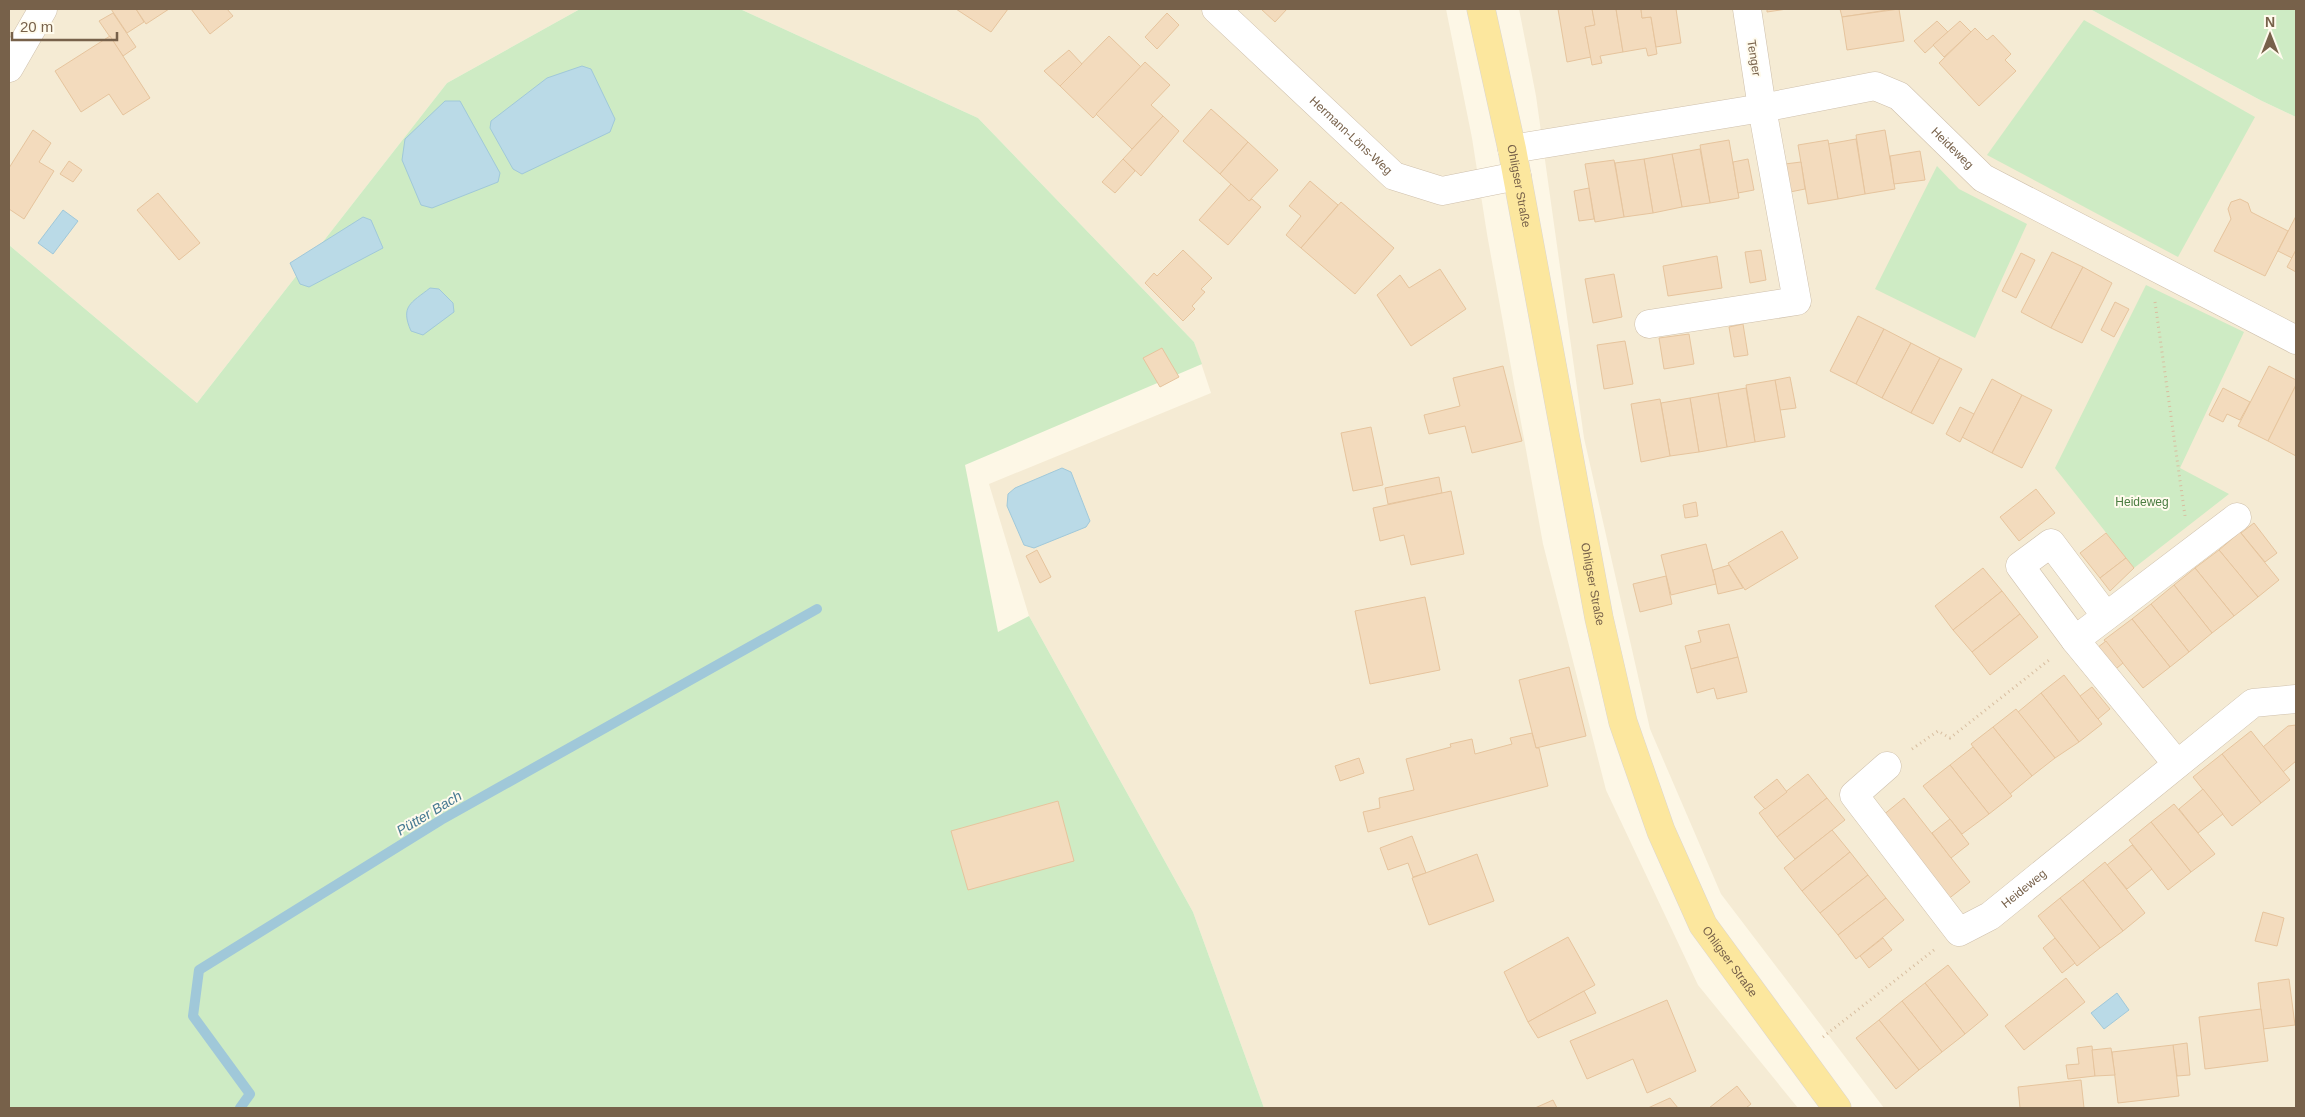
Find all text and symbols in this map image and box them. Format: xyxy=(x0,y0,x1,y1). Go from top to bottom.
scale bar xyxy=(12,10,118,42)
north arrow xyxy=(2245,10,2295,60)
text: N xyxy=(2265,14,2275,30)
text: 20 m xyxy=(20,18,53,35)
street label: Tenger xyxy=(1744,39,1764,77)
street label: Hermann-Löns-Weg xyxy=(1307,94,1395,178)
street label: Heideweg xyxy=(1928,124,1976,172)
street label: Ohligser Straße xyxy=(1504,143,1533,229)
park label: Heideweg xyxy=(2115,495,2169,509)
street label: Ohligser Straße xyxy=(1578,542,1608,627)
water label: Pütter Bach xyxy=(394,787,465,839)
street label: Heideweg xyxy=(1999,866,2049,911)
street label: Ohligser Straße xyxy=(1699,924,1761,1000)

